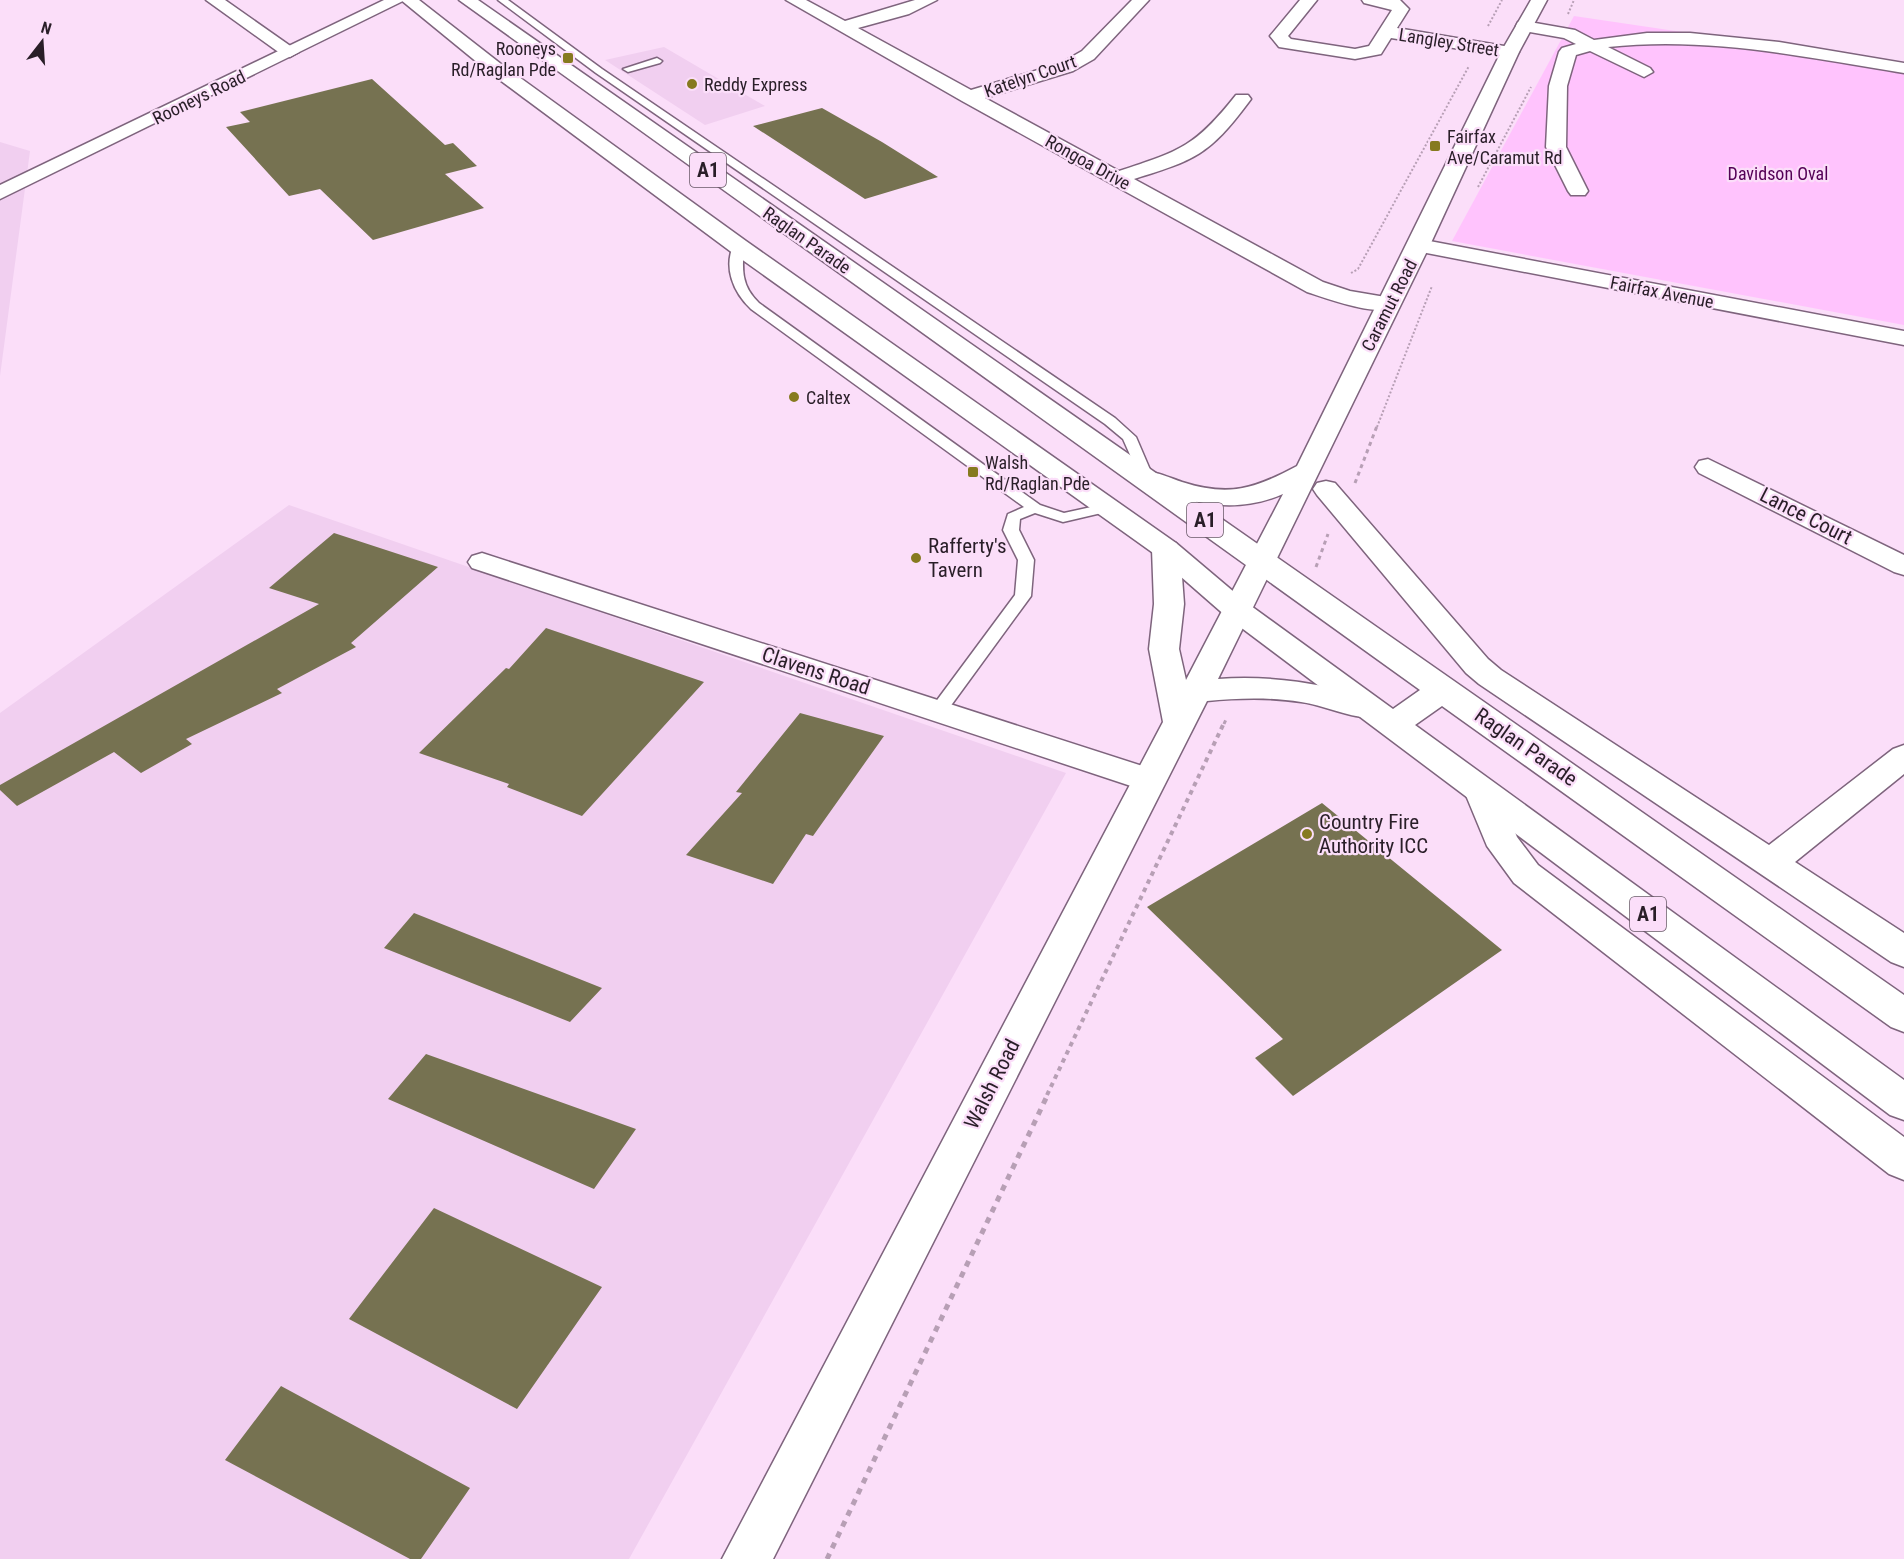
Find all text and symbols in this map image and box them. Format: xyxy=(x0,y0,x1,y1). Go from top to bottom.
north arrow xyxy=(12,12,72,72)
text: N xyxy=(39,18,54,39)
street label: Langley Street xyxy=(1397,24,1501,60)
place label: Rooneys Rd/Raglan Pde xyxy=(451,38,556,80)
street label: Katelyn Court xyxy=(981,50,1079,102)
marker: Rooneys Rd/Raglan Pde xyxy=(561,51,575,65)
street label: Rooneys Road xyxy=(149,66,249,128)
place label: Reddy Express xyxy=(704,74,807,95)
marker: Reddy Express xyxy=(685,77,699,91)
place label: Fairfax Ave/Caramut Rd xyxy=(1447,126,1562,168)
street label: Rongoa Drive xyxy=(1042,130,1134,194)
marker: Fairfax Ave/Caramut Rd xyxy=(1428,139,1442,153)
road number: A1 xyxy=(690,153,726,187)
park label: Davidson Oval xyxy=(1728,163,1828,184)
street label: Raglan Parade xyxy=(759,202,855,278)
street label: Caramut Road xyxy=(1357,255,1421,355)
street label: Fairfax Avenue xyxy=(1609,272,1715,312)
place label: Caltex xyxy=(806,387,851,408)
marker: Caltex xyxy=(787,390,801,404)
place label: Walsh Rd/Raglan Pde xyxy=(985,452,1090,494)
marker: Walsh Rd/Raglan Pde xyxy=(966,465,980,479)
street label: Lance Court xyxy=(1756,483,1856,549)
road number: A1 xyxy=(1187,503,1223,537)
place label: Rafferty's Tavern xyxy=(928,534,1007,582)
marker: Rafferty's Tavern xyxy=(909,551,923,565)
street label: Clavens Road xyxy=(759,642,873,700)
street label: Raglan Parade xyxy=(1470,703,1582,791)
place label: Country Fire Authority ICC xyxy=(1319,810,1428,858)
marker: Country Fire Authority ICC xyxy=(1300,827,1314,841)
road number: A1 xyxy=(1630,897,1666,931)
street label: Walsh Road xyxy=(959,1035,1025,1133)

